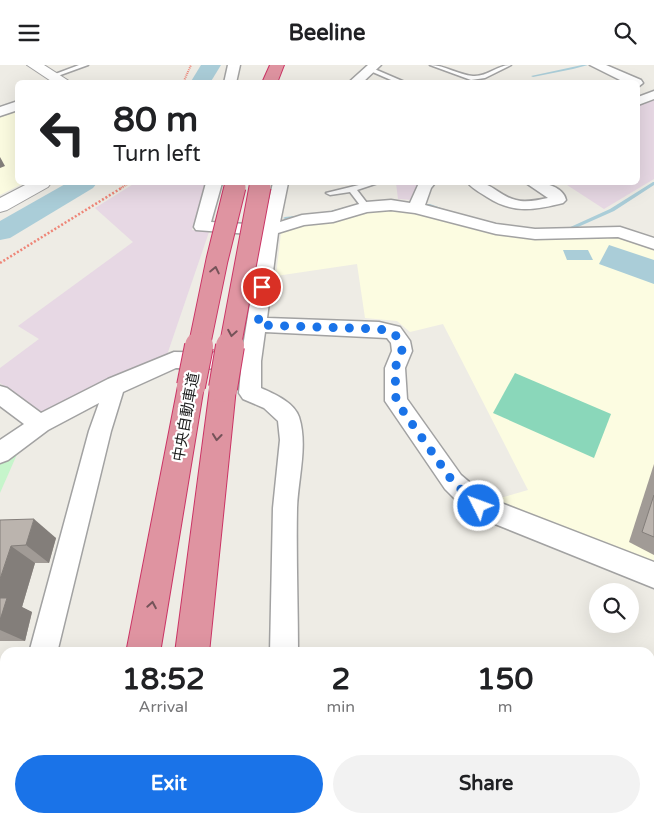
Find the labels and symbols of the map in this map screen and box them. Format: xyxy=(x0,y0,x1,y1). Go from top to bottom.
one-way arrow xyxy=(209,265,220,274)
pin xyxy=(241,266,283,308)
one-way arrow xyxy=(228,329,238,338)
street label: 中央自動車道 xyxy=(169,371,203,463)
one-way arrow xyxy=(212,433,223,441)
position arrow xyxy=(452,479,504,531)
one-way arrow xyxy=(146,600,156,609)

